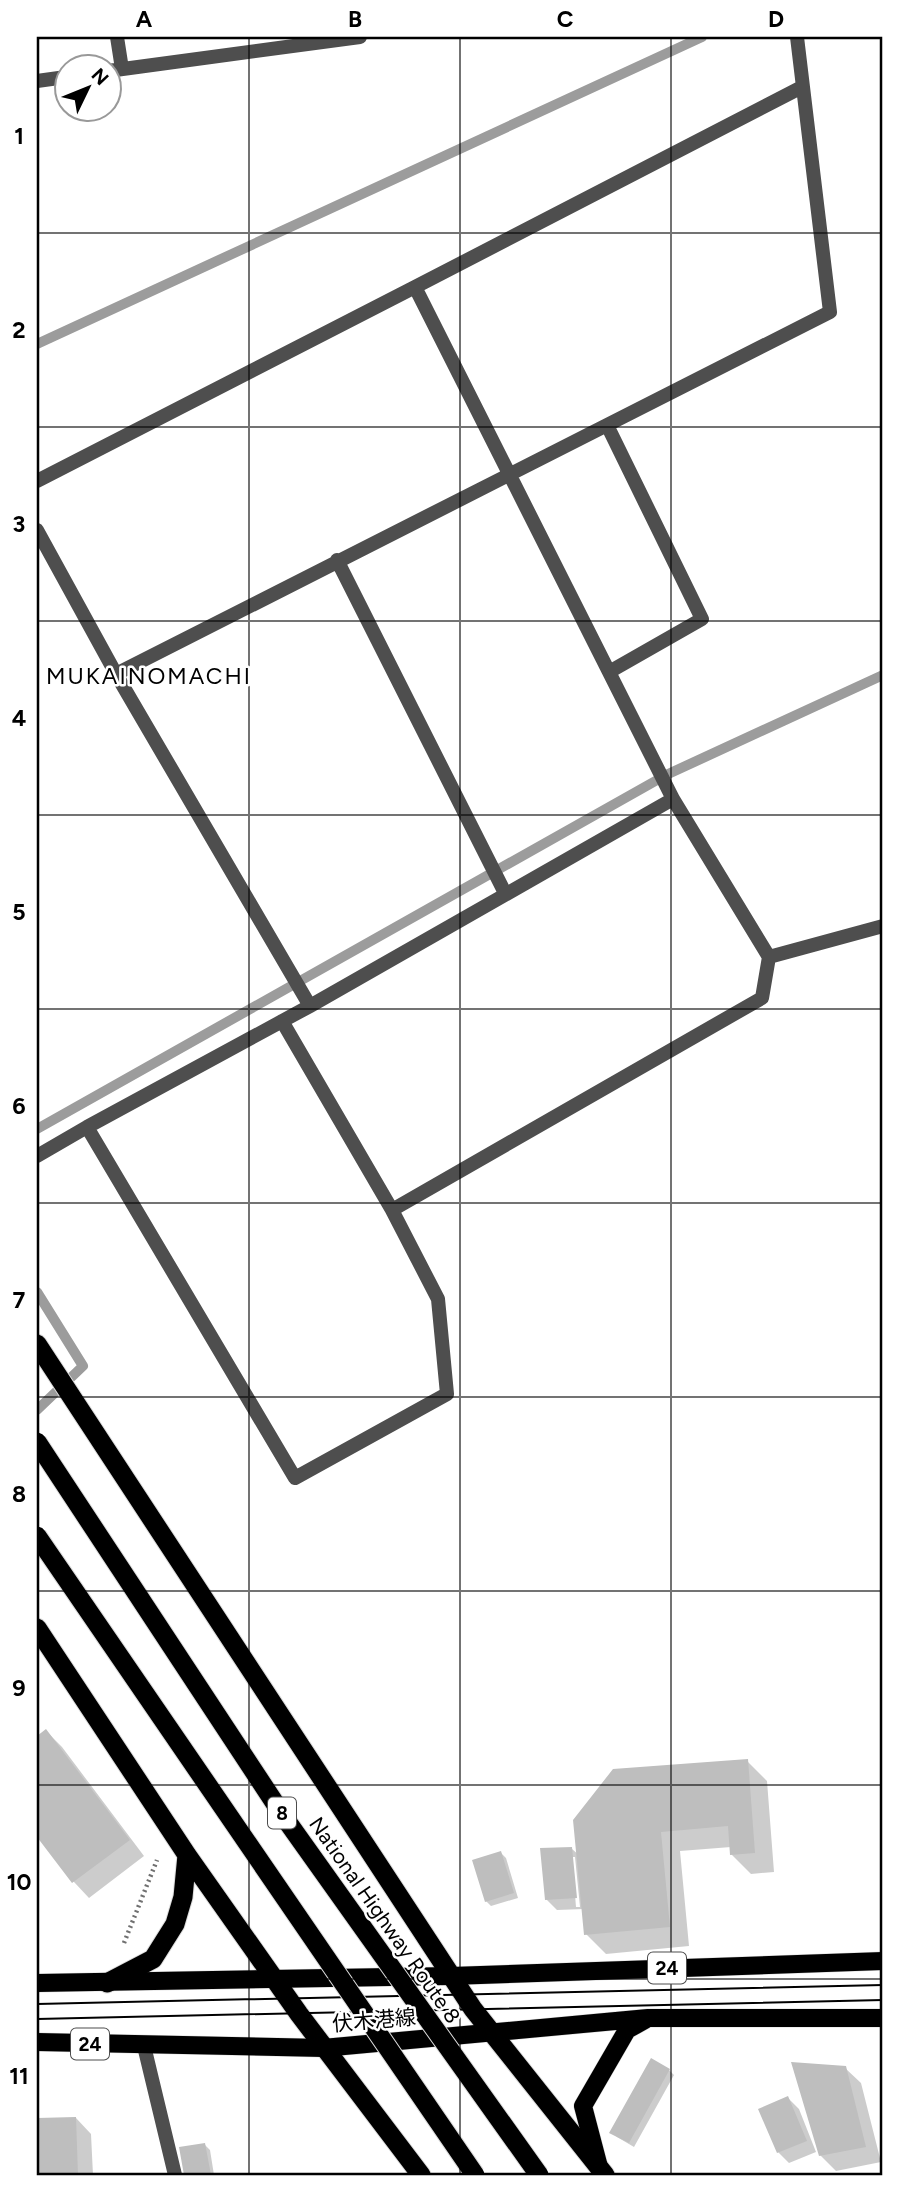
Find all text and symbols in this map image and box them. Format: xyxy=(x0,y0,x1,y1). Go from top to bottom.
text: A xyxy=(136,5,153,33)
text: B xyxy=(348,5,362,33)
text: C xyxy=(557,5,574,33)
text: D xyxy=(768,5,784,33)
north arrow xyxy=(52,52,122,122)
text: N xyxy=(87,64,113,90)
text: 1 xyxy=(14,122,24,150)
text: 2 xyxy=(12,316,26,344)
text: 3 xyxy=(13,510,25,538)
district label: MUKAINOMACHI xyxy=(46,662,252,690)
text: 4 xyxy=(12,704,26,732)
text: 5 xyxy=(12,898,26,926)
text: 6 xyxy=(12,1092,26,1120)
text: 7 xyxy=(13,1286,26,1314)
text: 8 xyxy=(12,1480,26,1508)
text: 9 xyxy=(12,1674,26,1702)
road number: 8 xyxy=(268,1798,296,1828)
street label: National Highway Route 8 xyxy=(304,1812,466,2028)
text: 10 xyxy=(7,1868,31,1896)
road number: 24 xyxy=(648,1952,686,1984)
street label: 伏木港線 xyxy=(331,2004,417,2036)
road number: 24 xyxy=(71,2028,109,2060)
text: 11 xyxy=(9,2062,29,2090)

